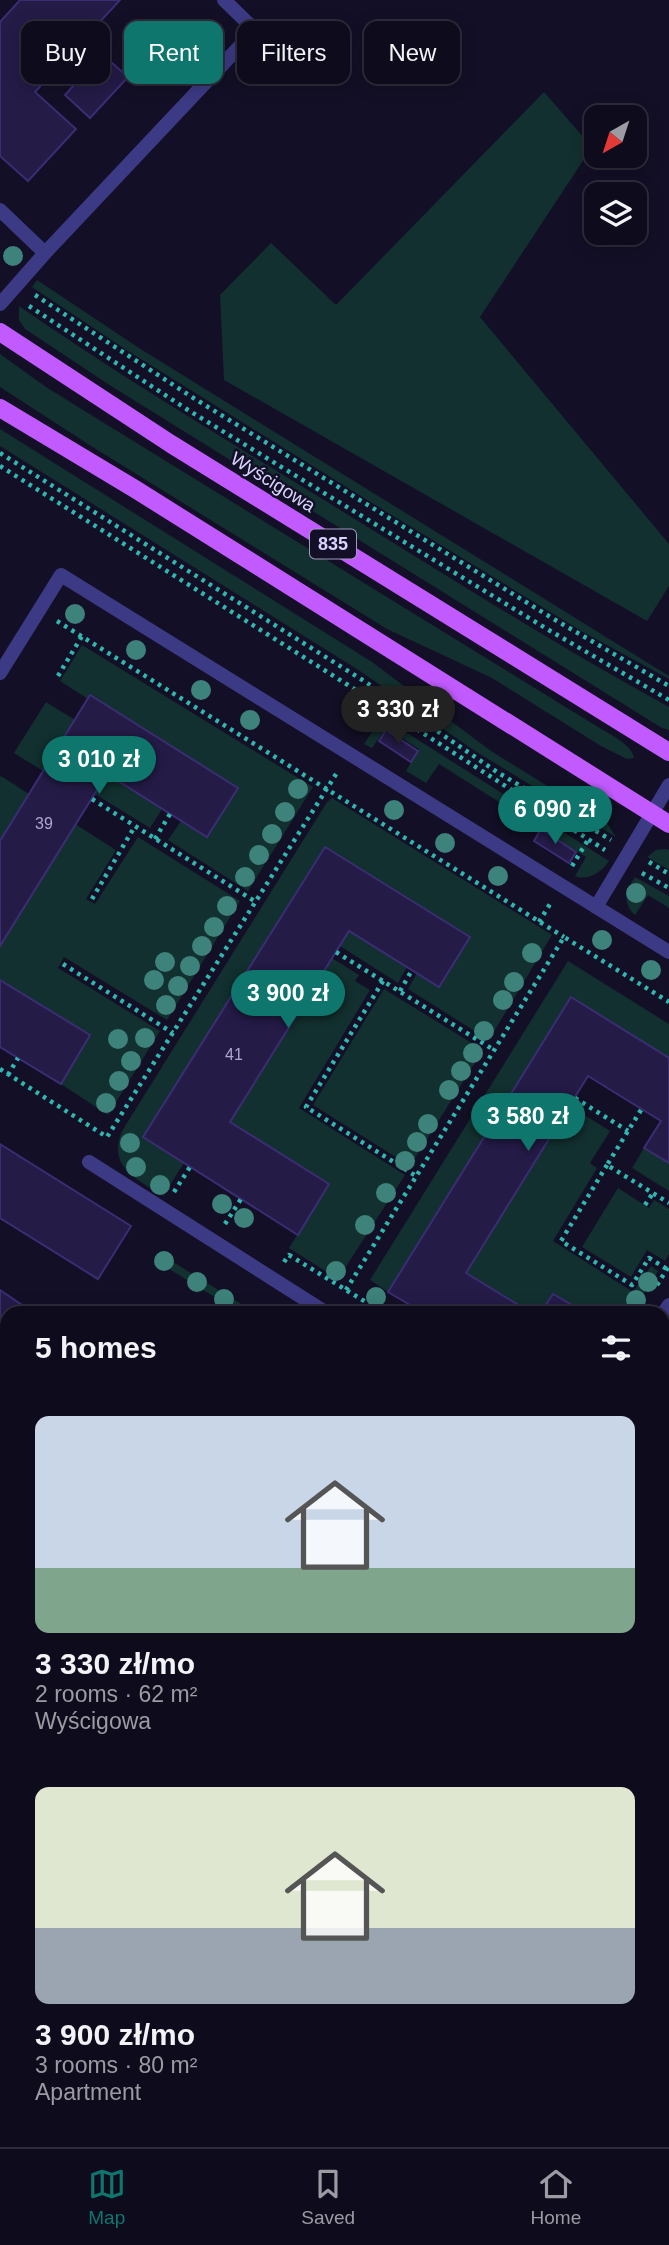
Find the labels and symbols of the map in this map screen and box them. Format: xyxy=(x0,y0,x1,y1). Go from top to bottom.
north arrow xyxy=(584,105,648,168)
street label: Wyścigowa xyxy=(227,448,320,517)
road number: 835 xyxy=(310,530,356,558)
pin: 3 330 zł xyxy=(326,686,470,746)
pin: 3 010 zł xyxy=(27,736,171,796)
pin: 6 090 zł xyxy=(483,786,627,846)
house number: 39 xyxy=(35,815,53,832)
pin: 3 900 zł xyxy=(216,970,360,1030)
house number: 41 xyxy=(225,1046,243,1063)
pin: 3 580 zł xyxy=(456,1094,600,1153)

